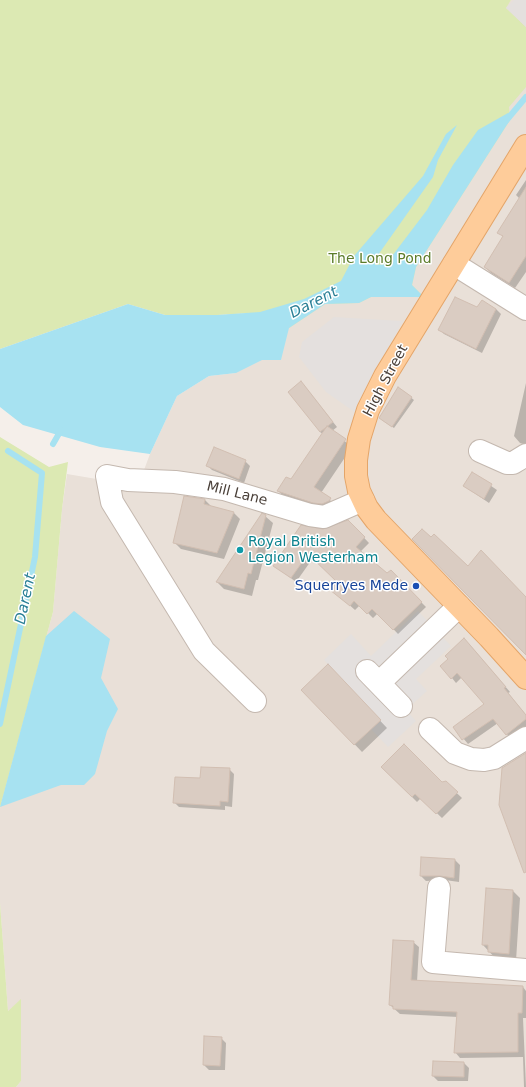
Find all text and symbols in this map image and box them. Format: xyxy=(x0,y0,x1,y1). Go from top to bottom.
park label: The Long Pond xyxy=(328,251,432,267)
water label: Darent xyxy=(287,283,341,323)
street label: High Street xyxy=(360,342,412,420)
street label: Mill Lane xyxy=(205,478,269,510)
place label: Royal British Legion Westerham xyxy=(248,534,378,566)
marker: Royal British Legion Westerham xyxy=(235,545,245,555)
water label: Darent xyxy=(12,572,40,626)
place label: Squerryes Mede xyxy=(295,578,408,594)
marker: Squerryes Mede xyxy=(411,581,421,591)

